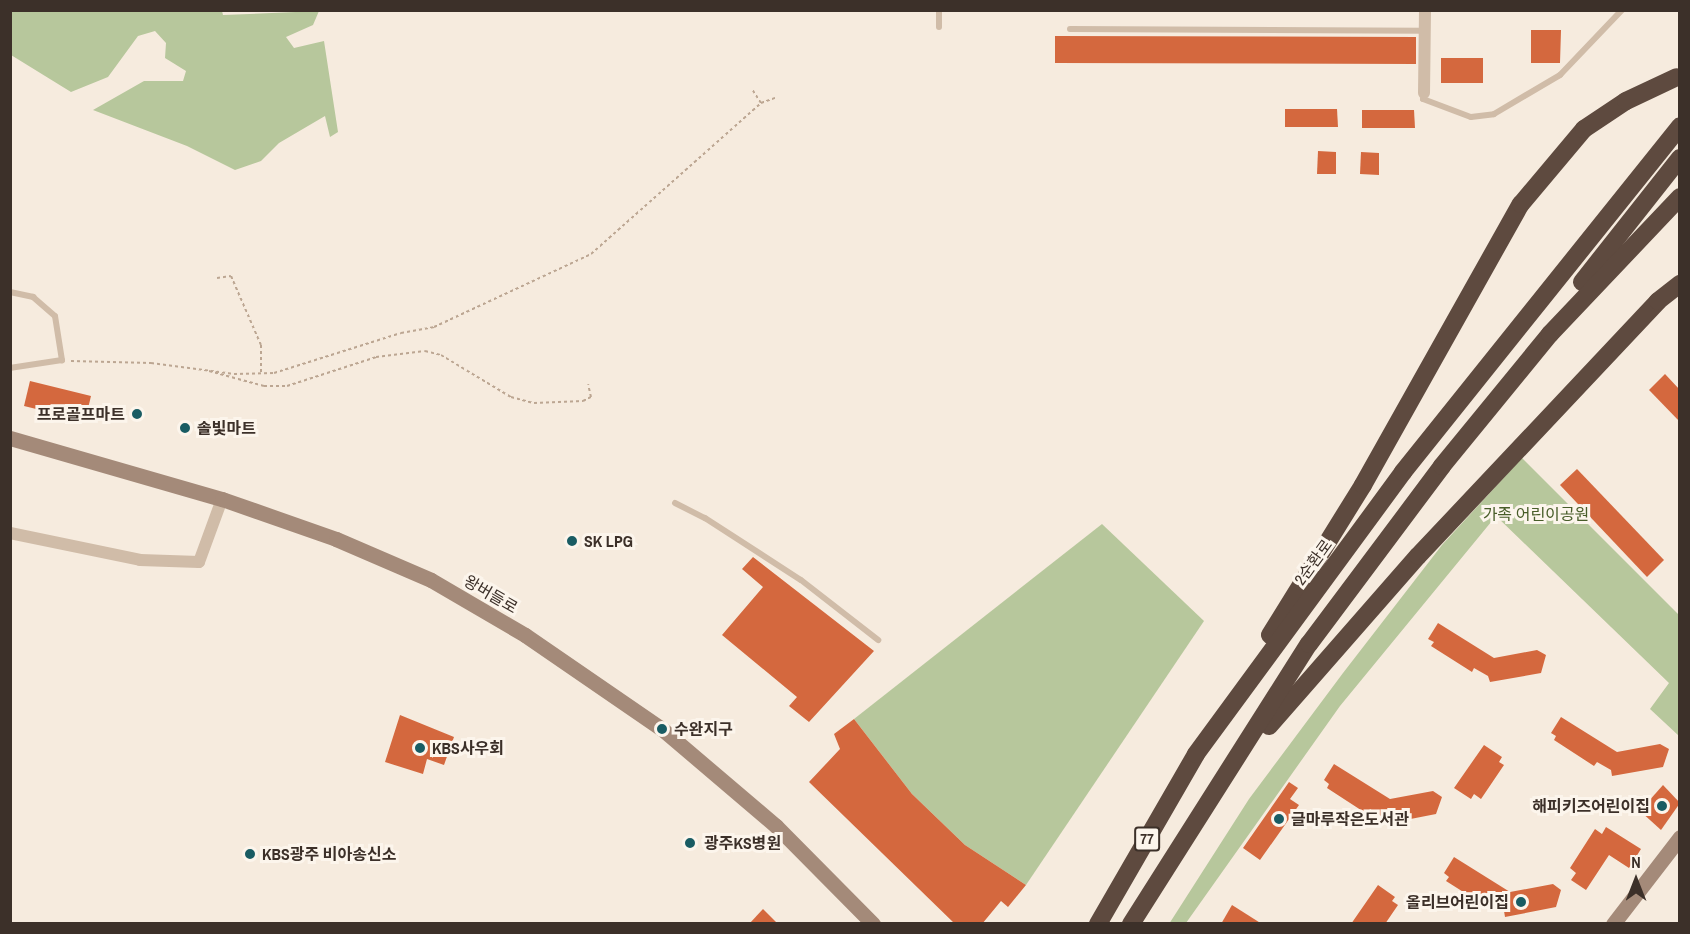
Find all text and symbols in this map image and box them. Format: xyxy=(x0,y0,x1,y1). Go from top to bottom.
place label: 프로골프마트 xyxy=(37,404,125,424)
marker: 프로골프마트 xyxy=(130,407,144,421)
place label: 솔빛마트 xyxy=(197,418,256,438)
marker: 솔빛마트 xyxy=(178,421,192,435)
park label: 가족 어린이공원 xyxy=(1483,504,1589,524)
place label: SK LPG xyxy=(584,531,633,551)
marker: SK LPG xyxy=(565,534,579,548)
street label: 2순환로 xyxy=(1290,536,1336,588)
street label: 왕버들로 xyxy=(461,571,521,617)
place label: 수완지구 xyxy=(674,719,733,739)
marker: 수완지구 xyxy=(655,722,669,736)
place label: KBS사우회 xyxy=(432,738,504,758)
marker: KBS사우회 xyxy=(413,741,427,755)
place label: 해피키즈어린이집 xyxy=(1532,796,1650,816)
marker: 해피키즈어린이집 xyxy=(1655,799,1669,813)
place label: 글마루작은도서관 xyxy=(1291,809,1409,829)
marker: 글마루작은도서관 xyxy=(1272,812,1286,826)
road number: 77 xyxy=(1134,827,1160,851)
place label: 광주KS병원 xyxy=(704,833,781,853)
marker: 광주KS병원 xyxy=(681,834,699,852)
place label: KBS광주 비아송신소 xyxy=(262,844,396,864)
marker: KBS광주 비아송신소 xyxy=(243,847,257,861)
north arrow xyxy=(1606,850,1666,910)
text: N xyxy=(1631,851,1641,873)
place label: 올리브어린이집 xyxy=(1406,892,1509,912)
marker: 올리브어린이집 xyxy=(1514,895,1528,909)

